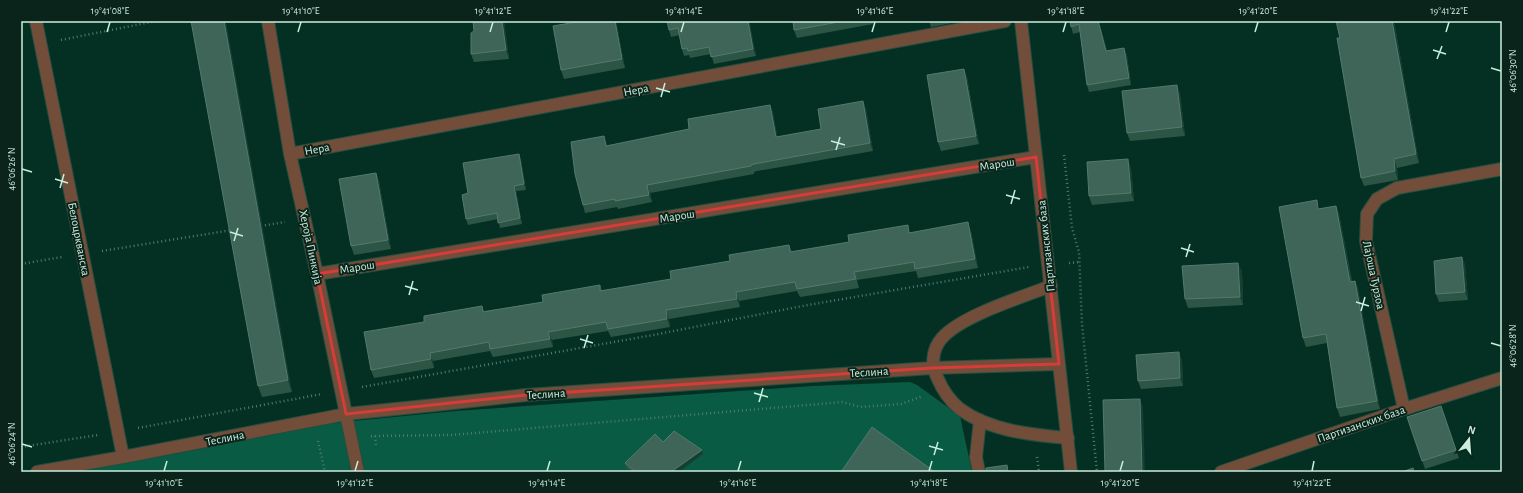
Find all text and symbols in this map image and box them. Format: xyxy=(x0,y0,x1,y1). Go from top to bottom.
text: 19°41'08"E xyxy=(91,6,129,16)
text: 19°41'10"E xyxy=(282,6,320,16)
text: 19°41'12"E xyxy=(475,6,511,16)
text: 19°41'14"E xyxy=(666,6,703,16)
text: 19°41'16"E xyxy=(857,6,894,16)
text: 19°41'18"E xyxy=(1048,6,1085,16)
text: 19°41'20"E xyxy=(1239,6,1277,16)
text: 19°41'22"E xyxy=(1430,6,1468,16)
text: 46°06'30"N xyxy=(1508,49,1518,93)
street label: Нера xyxy=(622,82,650,98)
street label: Нера xyxy=(303,141,331,157)
text: 46°06'26"N xyxy=(7,148,17,190)
street label: Марош xyxy=(979,155,1015,173)
street label: Партизанских база xyxy=(1035,199,1057,292)
street label: Белоцркванска xyxy=(66,201,92,277)
street label: Марош xyxy=(659,207,695,225)
street label: Хероја Пинкија xyxy=(296,209,325,286)
street label: Лајоша Турзоа xyxy=(1360,240,1387,311)
street label: Марош xyxy=(339,258,375,276)
text: 46°06'28"N xyxy=(1508,325,1518,368)
street label: Теслина xyxy=(849,365,889,379)
street label: Теслина xyxy=(526,387,566,401)
street label: Партизанских база xyxy=(1316,403,1407,445)
north arrow xyxy=(1449,419,1489,459)
text: 46°06'24"N xyxy=(7,422,17,466)
text: N xyxy=(1467,424,1477,436)
street label: Теслина xyxy=(205,428,246,448)
text: 19°41'10"E xyxy=(145,478,183,488)
text: 19°41'12"E xyxy=(337,478,373,488)
text: 19°41'14"E xyxy=(529,478,566,488)
text: 19°41'16"E xyxy=(720,478,757,488)
text: 19°41'18"E xyxy=(911,478,948,488)
text: 19°41'20"E xyxy=(1101,478,1139,488)
text: 19°41'22"E xyxy=(1293,478,1331,488)

